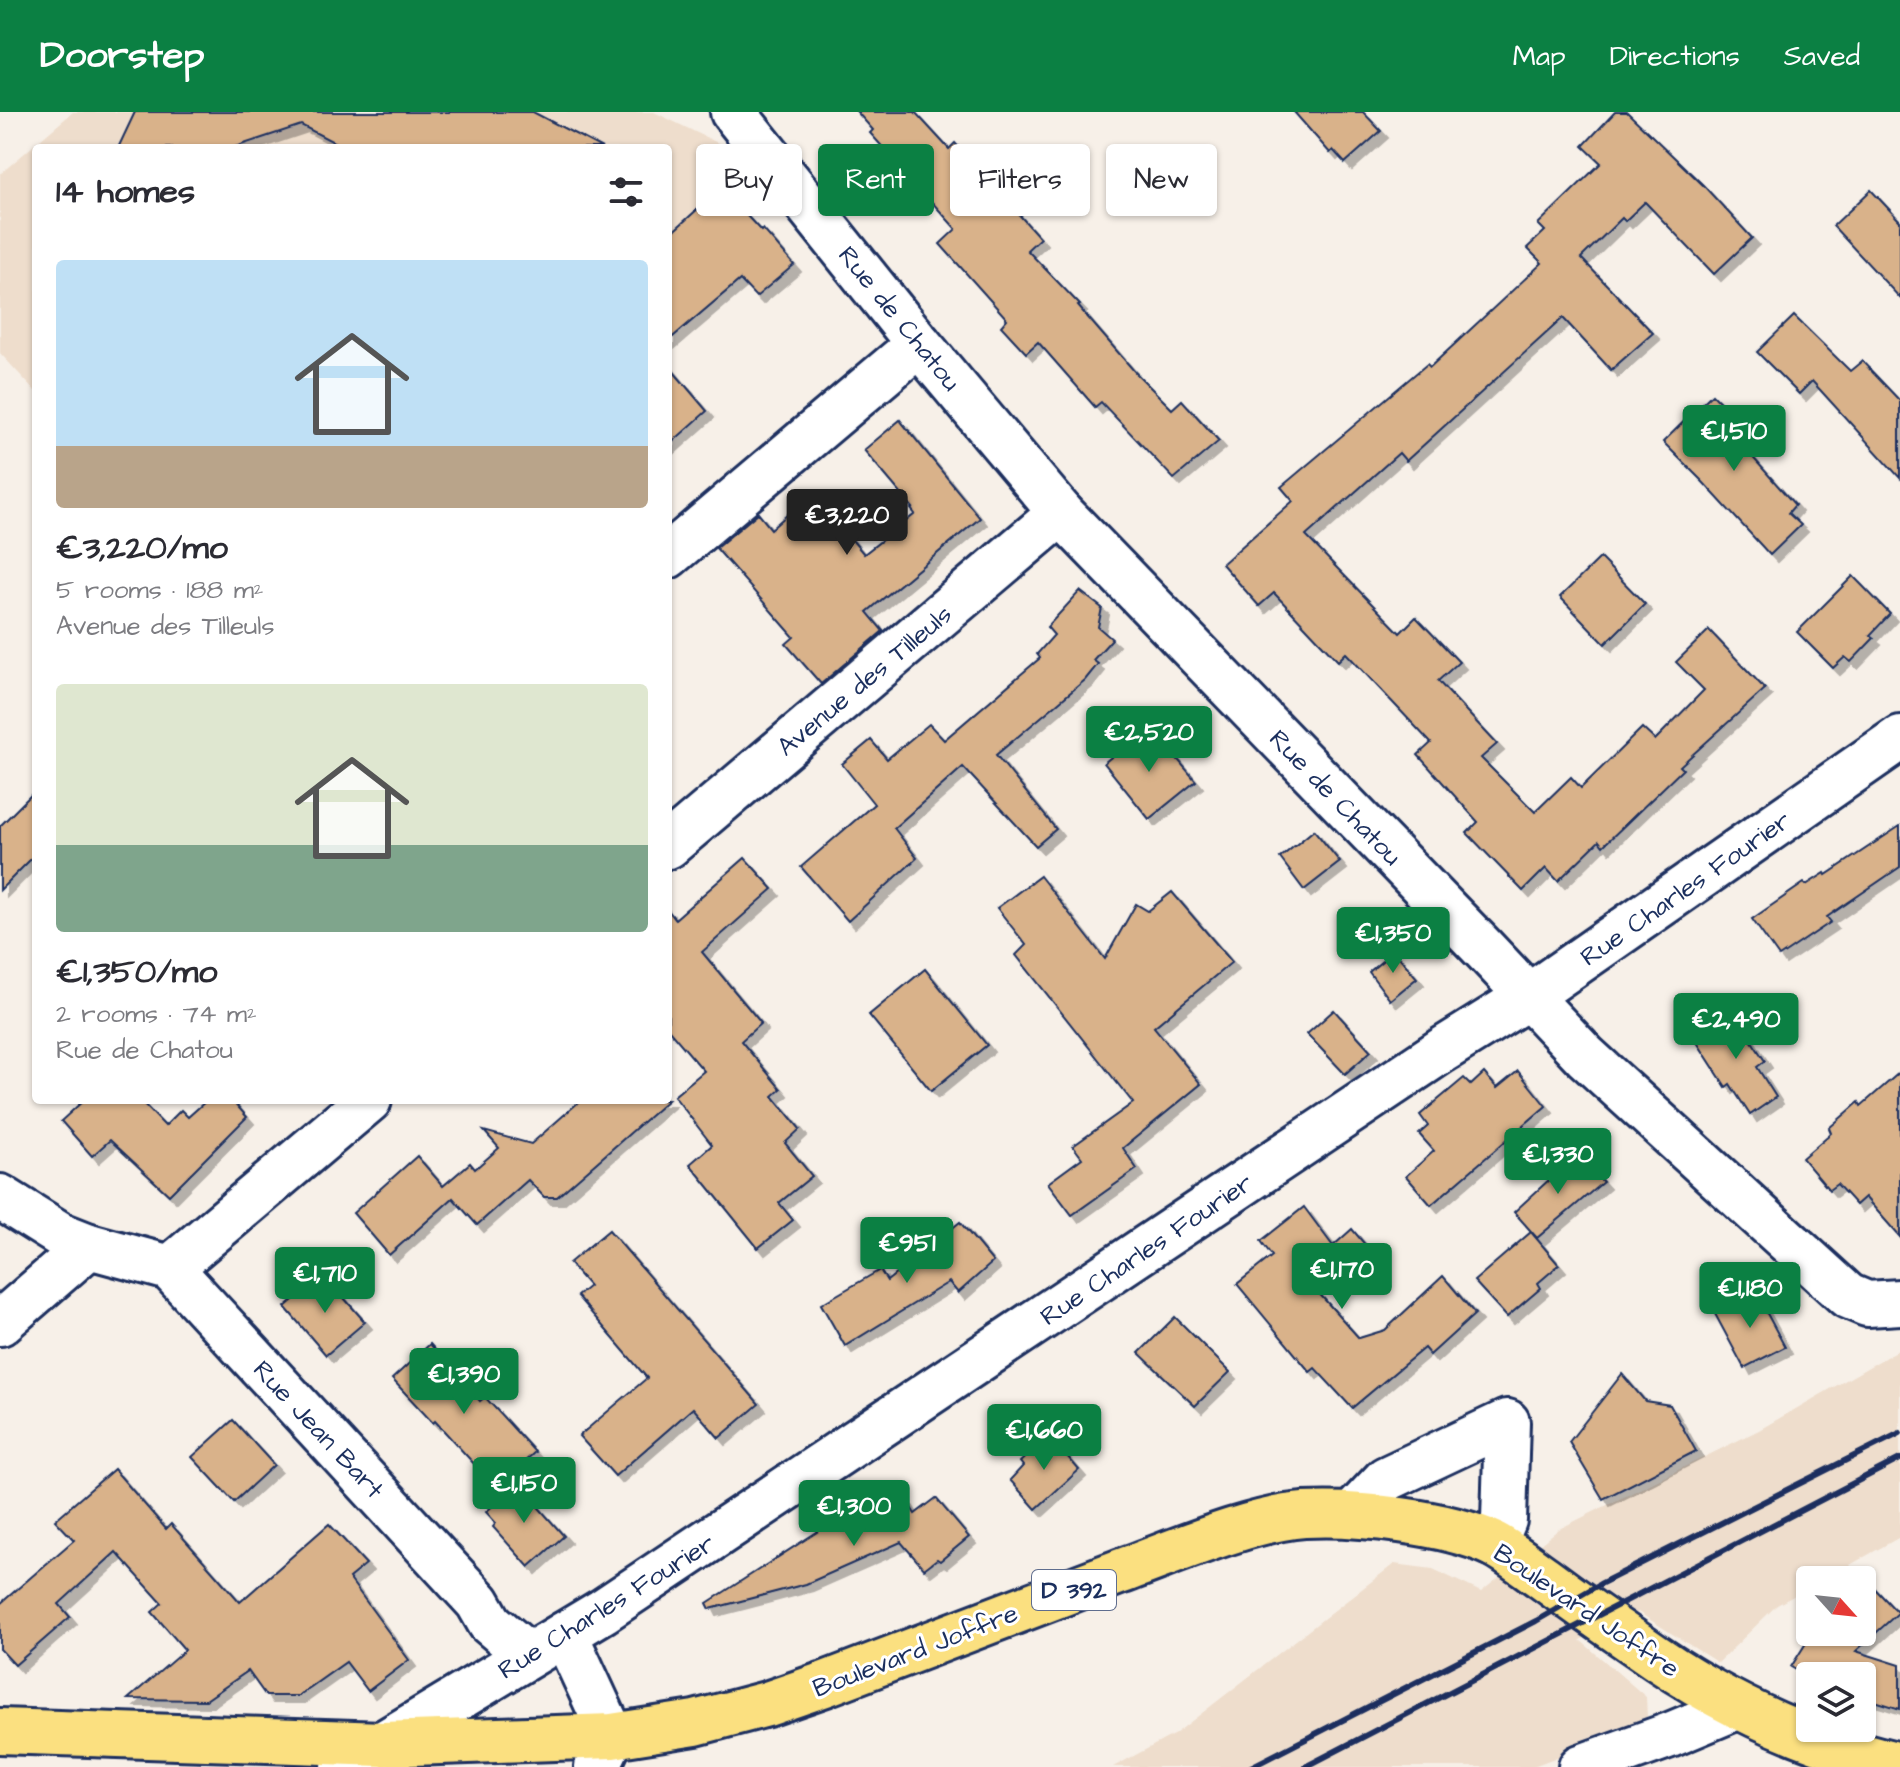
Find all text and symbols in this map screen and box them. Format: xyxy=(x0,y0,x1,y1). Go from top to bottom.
text: Doorstep xyxy=(40,30,205,82)
text: Map xyxy=(1513,37,1566,76)
text: Directions xyxy=(1610,37,1740,76)
text: Saved xyxy=(1784,37,1860,76)
chip: Buy xyxy=(696,144,802,216)
chip: Rent xyxy=(818,144,934,216)
chip: Filters xyxy=(950,144,1090,216)
chip: New xyxy=(1106,144,1217,216)
text: 14 homes xyxy=(56,168,195,216)
icon: filters xyxy=(604,170,648,214)
street label: Rue de Chatou xyxy=(830,239,969,399)
icon: home xyxy=(280,312,424,456)
pin: €1,510 xyxy=(1669,405,1799,473)
text: €1,510 xyxy=(1701,413,1767,449)
pin: €3,220 xyxy=(782,489,912,557)
text: €3,220 xyxy=(805,497,889,533)
text: €3,220/mo xyxy=(56,524,228,572)
text: 5 rooms · 188 m² xyxy=(56,572,264,608)
street label: Avenue des Tilleuls xyxy=(769,597,960,765)
text: Avenue des Tilleuls xyxy=(56,608,274,644)
pin: €2,520 xyxy=(1084,706,1214,774)
text: €2,520 xyxy=(1104,714,1194,750)
street label: Rue de Chatou xyxy=(1261,722,1410,874)
icon: home xyxy=(280,736,424,880)
street label: Rue Charles Fourier xyxy=(1573,803,1798,975)
pin: €1,350 xyxy=(1328,907,1458,975)
text: €1,350 xyxy=(1355,915,1431,951)
text: €1,350/mo xyxy=(56,948,217,996)
pin: €2,490 xyxy=(1671,993,1801,1061)
text: 2 rooms · 74 m² xyxy=(56,996,257,1032)
text: €2,490 xyxy=(1691,1001,1781,1037)
text: Rue de Chatou xyxy=(56,1032,233,1068)
pin: €1,330 xyxy=(1493,1128,1623,1196)
text: €1,330 xyxy=(1522,1136,1594,1172)
street label: Rue Charles Fourier xyxy=(1033,1165,1260,1334)
pin: €951 xyxy=(860,1217,954,1285)
text: €951 xyxy=(878,1225,936,1261)
pin: €1,170 xyxy=(1277,1243,1407,1311)
pin: €1,710 xyxy=(260,1247,390,1315)
text: €1,170 xyxy=(1310,1251,1374,1287)
text: €1,710 xyxy=(293,1255,357,1291)
pin: €1,180 xyxy=(1685,1262,1815,1330)
text: €1,180 xyxy=(1717,1270,1783,1306)
pin: €1,390 xyxy=(399,1348,529,1416)
street label: Rue Jean Bart xyxy=(245,1353,392,1507)
text: €1,390 xyxy=(427,1356,501,1392)
pin: €1,660 xyxy=(979,1404,1109,1472)
text: €1,660 xyxy=(1005,1412,1083,1448)
pin: €1,150 xyxy=(459,1457,589,1525)
text: €1,150 xyxy=(491,1465,557,1501)
pin: €1,300 xyxy=(789,1480,919,1548)
text: €1,300 xyxy=(817,1488,891,1524)
street label: Rue Charles Fourier xyxy=(491,1526,722,1688)
street label: Boulevard Joffre xyxy=(1486,1535,1686,1686)
north arrow xyxy=(1796,1566,1876,1646)
map controls xyxy=(1796,1566,1876,1742)
road number: D 392 xyxy=(1032,1570,1116,1610)
street label: Boulevard Joffre xyxy=(808,1595,1023,1707)
button: layers xyxy=(1796,1662,1876,1742)

